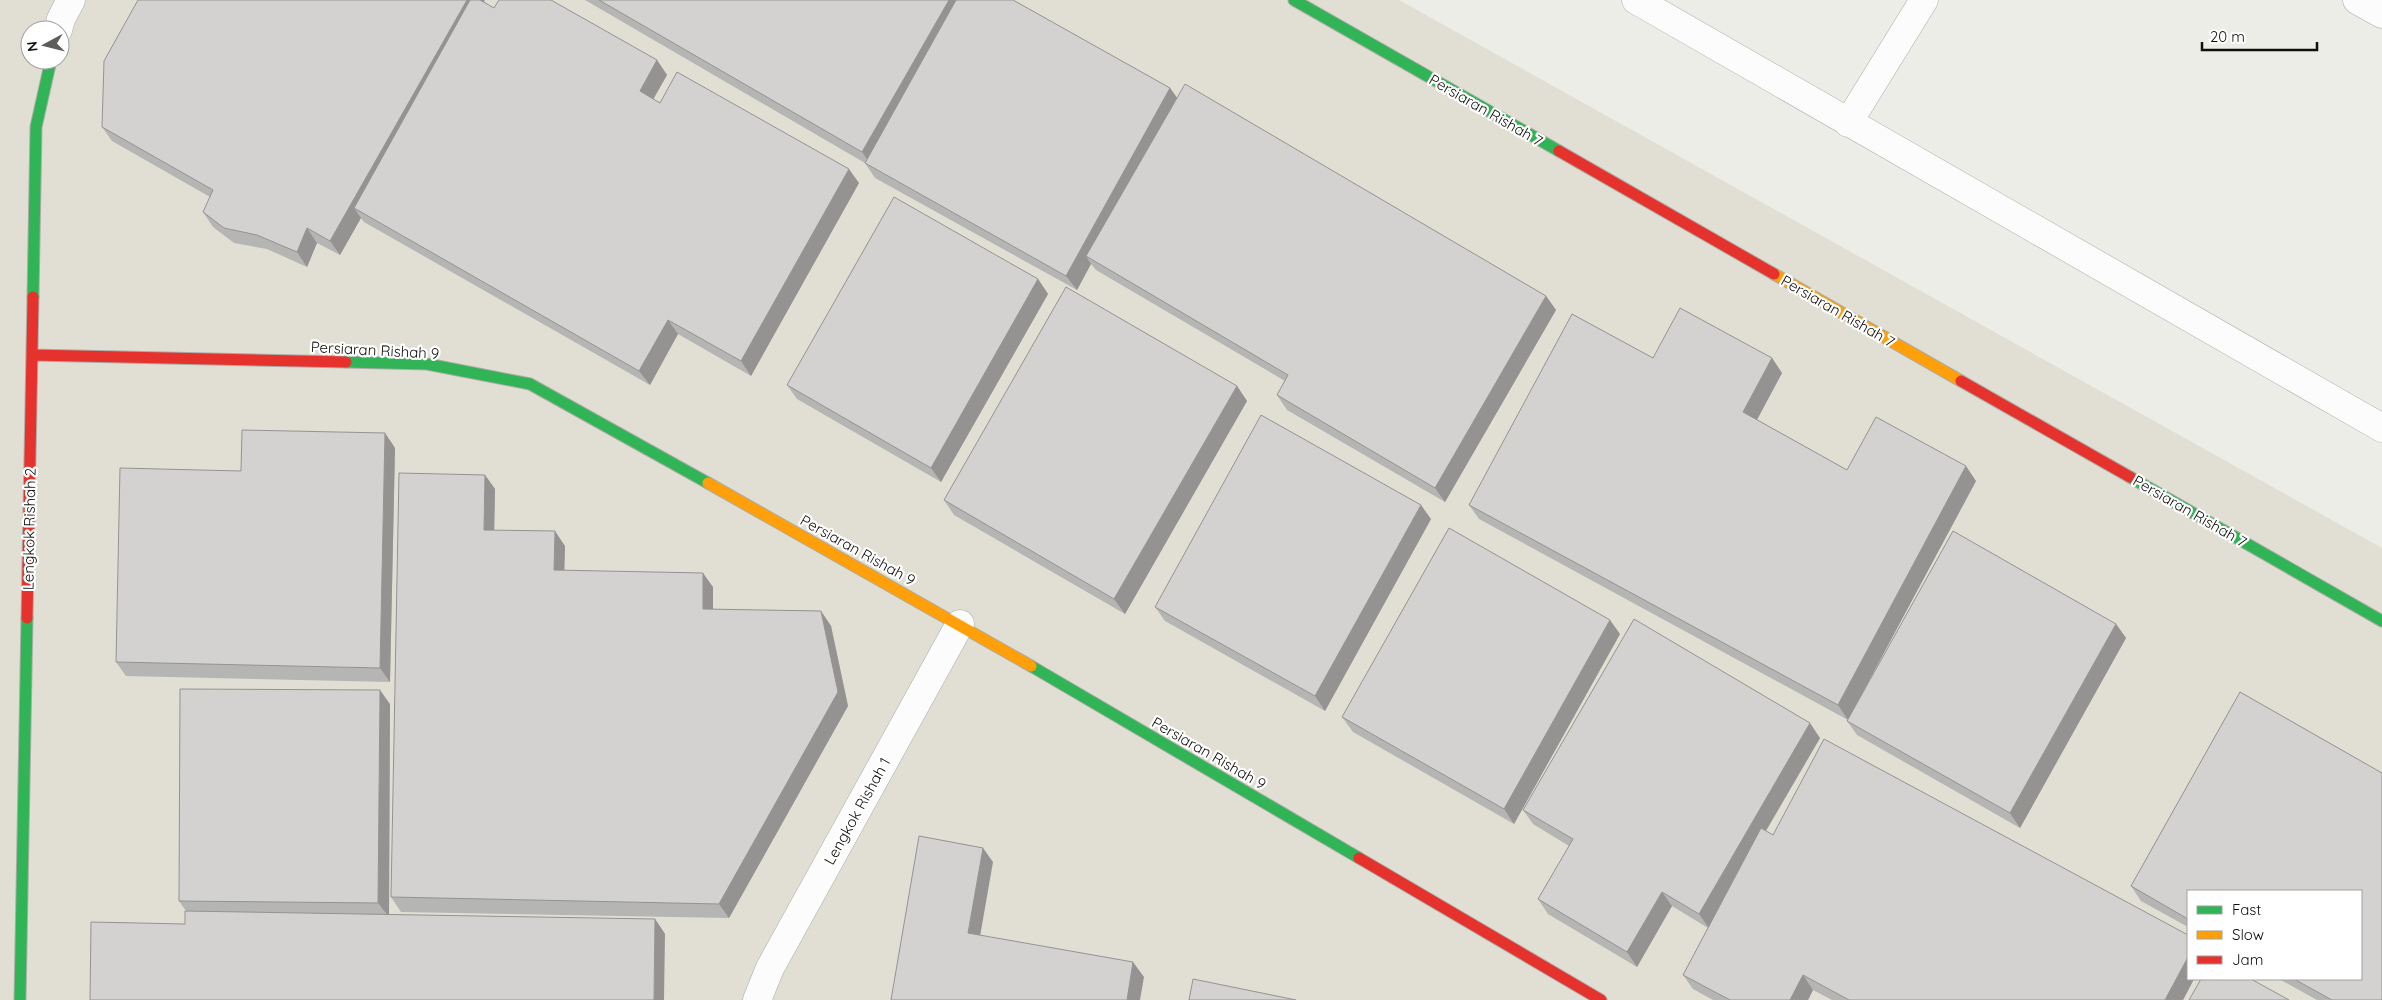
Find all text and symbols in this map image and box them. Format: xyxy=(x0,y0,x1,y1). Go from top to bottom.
north arrow xyxy=(20,20,70,70)
scale bar xyxy=(2202,20,2317,52)
text: 20 m xyxy=(2210,27,2245,46)
text: N xyxy=(23,40,42,53)
street label: Persiaran Rishah 7 xyxy=(1426,70,1546,150)
street label: Persiaran Rishah 7 xyxy=(1778,271,1898,351)
street label: Persiaran Rishah 9 xyxy=(310,337,440,363)
street label: Lengkok Rishah 2 xyxy=(18,468,40,590)
street label: Persiaran Rishah 7 xyxy=(2130,471,2250,551)
street label: Persiaran Rishah 9 xyxy=(797,510,919,590)
street label: Persiaran Rishah 9 xyxy=(1149,713,1269,793)
street label: Lengkok Rishah 1 xyxy=(820,754,894,868)
legend xyxy=(2187,890,2362,980)
text: Fast xyxy=(2232,900,2261,919)
text: Slow xyxy=(2232,925,2264,944)
text: Jam xyxy=(2232,950,2263,969)

